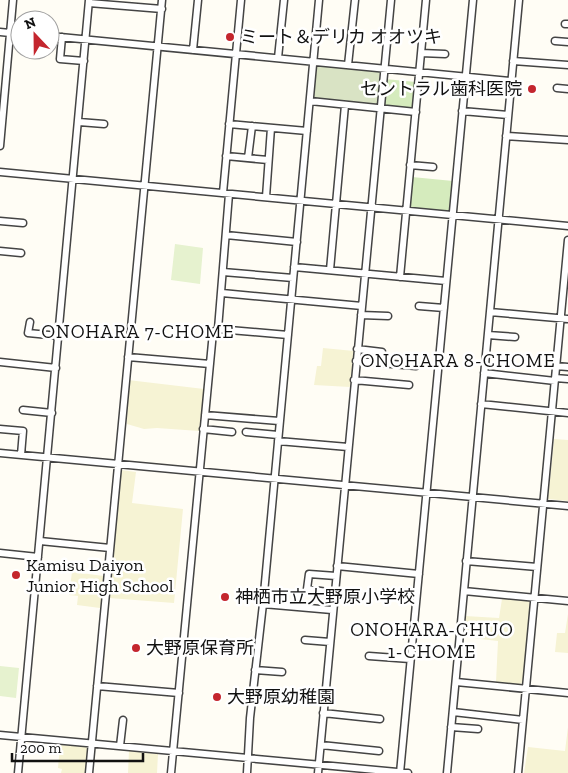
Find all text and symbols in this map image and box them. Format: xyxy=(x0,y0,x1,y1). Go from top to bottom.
north arrow xyxy=(10,10,60,60)
text: N xyxy=(22,13,39,33)
place label: ミート＆デリカ オオツキ xyxy=(240,26,442,48)
marker: ミート＆デリカ オオツキ xyxy=(224,31,236,43)
place label: セントラル歯科医院 xyxy=(360,78,522,100)
marker: セントラル歯科医院 xyxy=(526,83,538,95)
district label: ONOHARA 7-CHOME xyxy=(41,320,235,343)
district label: ONOHARA 8-CHOME xyxy=(360,349,556,372)
place label: Kamisu Daiyon Junior High School xyxy=(26,554,174,597)
marker: Kamisu Daiyon Junior High School xyxy=(10,569,22,581)
place label: 神栖市立大野原小学校 xyxy=(235,586,415,608)
marker: 神栖市立大野原小学校 xyxy=(219,591,231,603)
district label: ONOHARA-CHUO 1-CHOME xyxy=(350,618,514,663)
place label: 大野原保育所 xyxy=(146,637,254,659)
marker: 大野原保育所 xyxy=(130,642,142,654)
place label: 大野原幼稚園 xyxy=(227,686,335,708)
marker: 大野原幼稚園 xyxy=(211,691,223,703)
scale bar xyxy=(12,730,144,762)
text: 200 m xyxy=(20,739,61,757)

